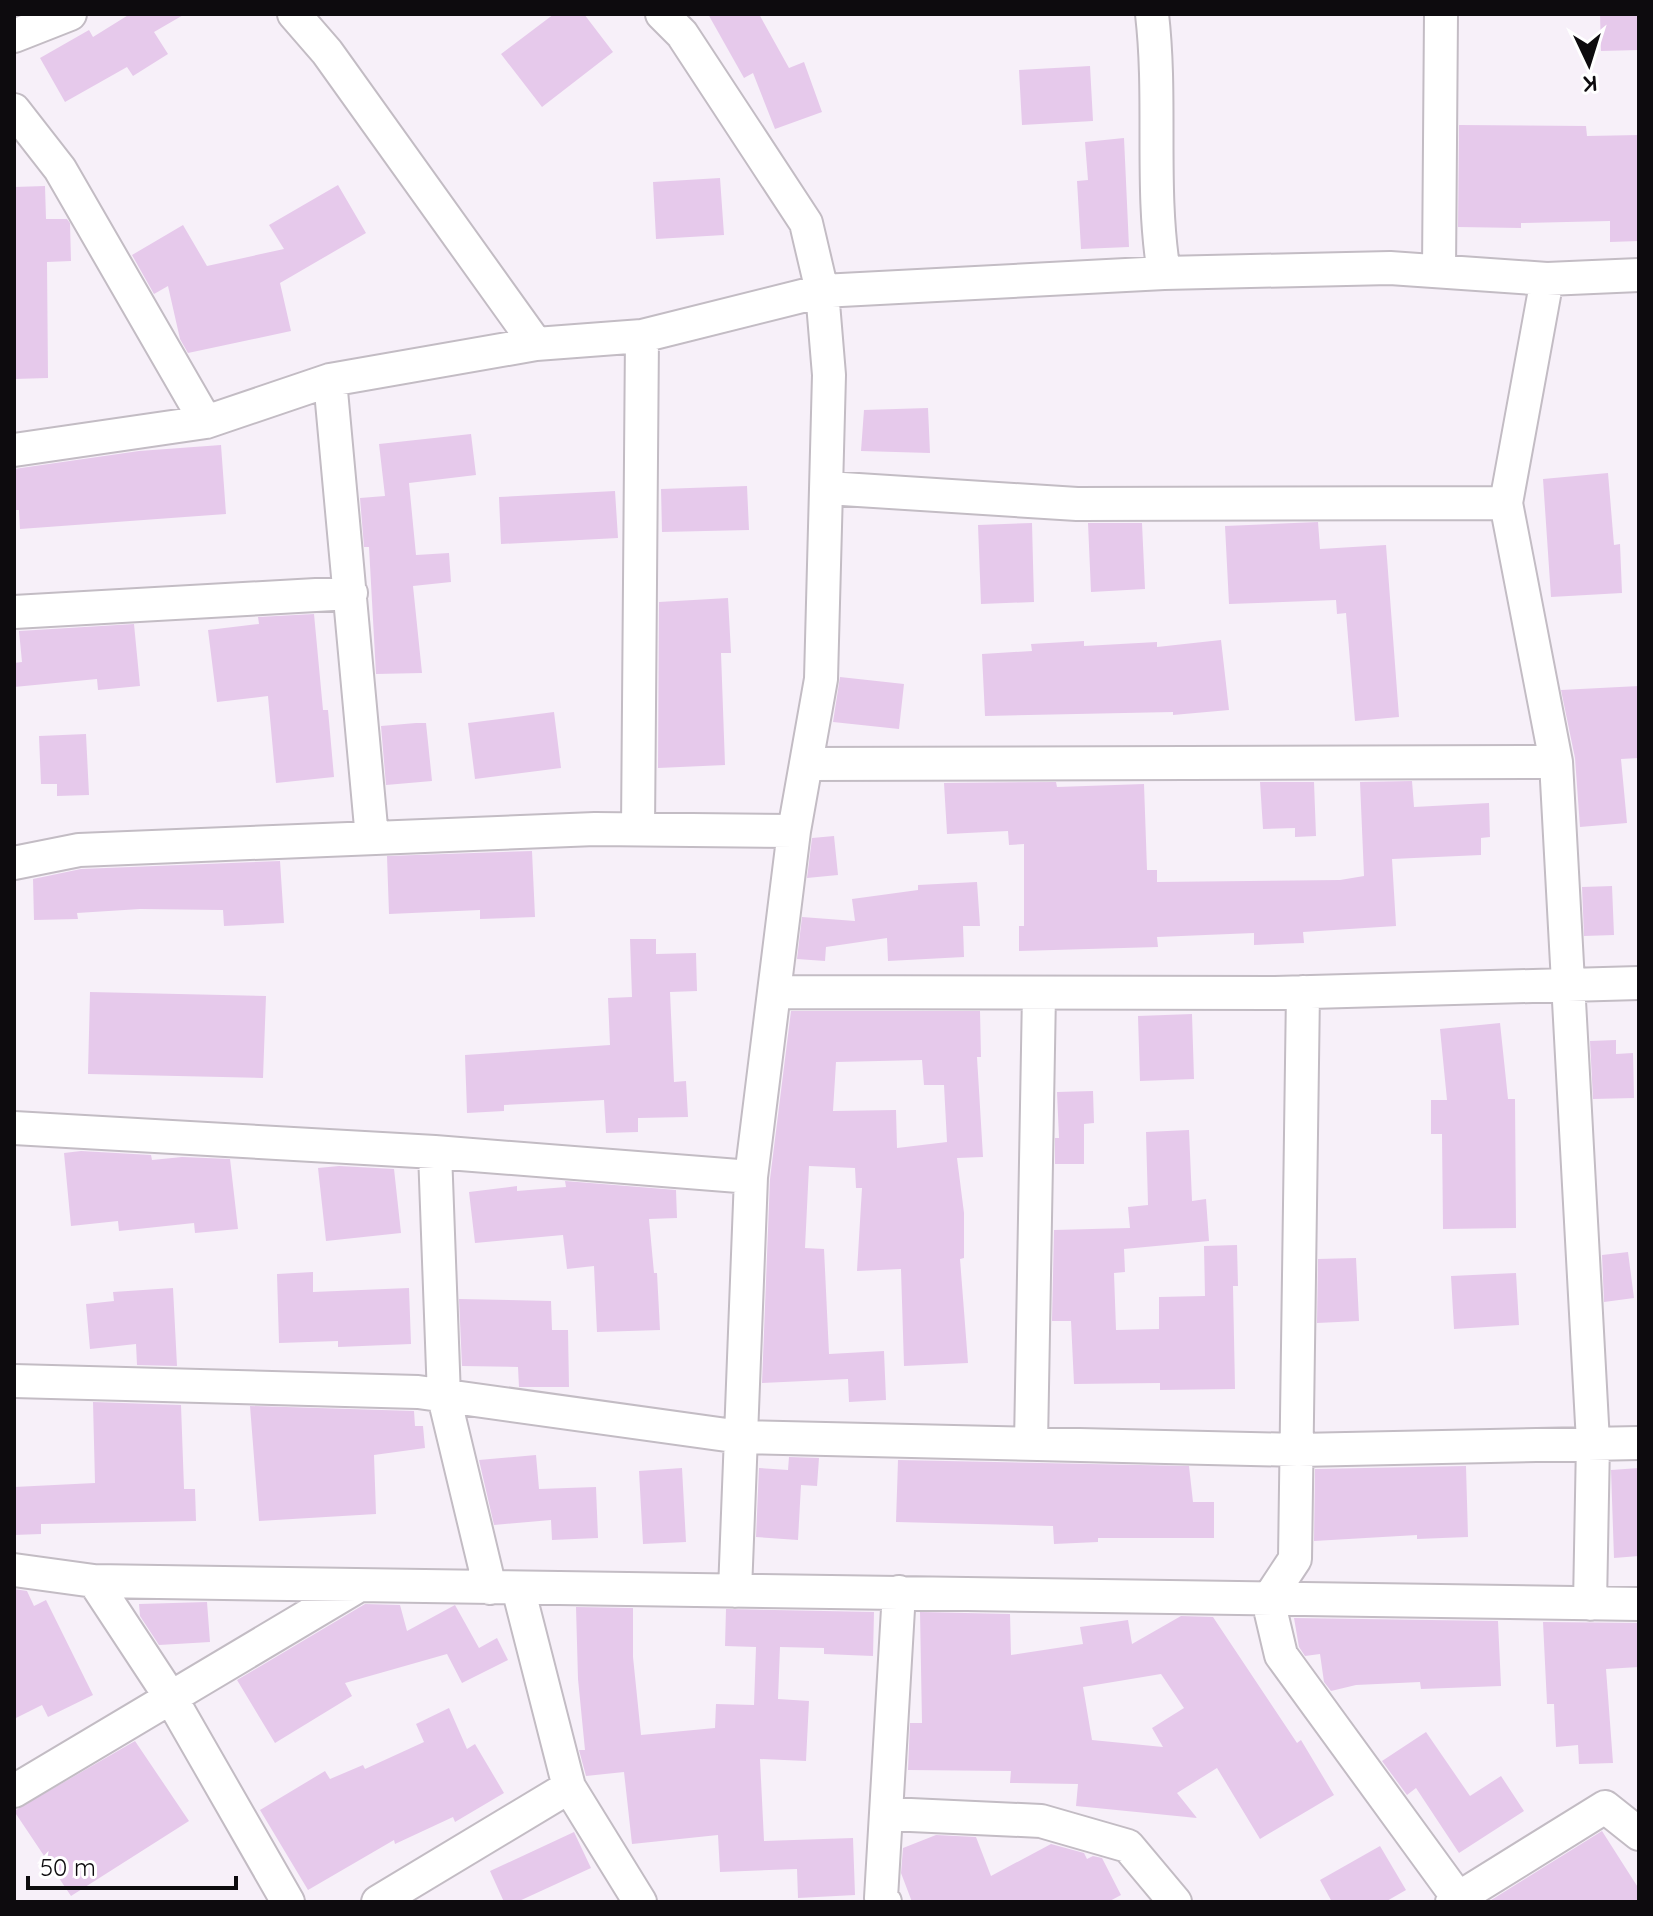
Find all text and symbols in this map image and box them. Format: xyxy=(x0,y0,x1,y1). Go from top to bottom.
north arrow xyxy=(1549,24,1629,104)
text: K xyxy=(1582,69,1599,98)
scale bar xyxy=(28,1840,236,1890)
text: 50 m xyxy=(40,1852,96,1882)

